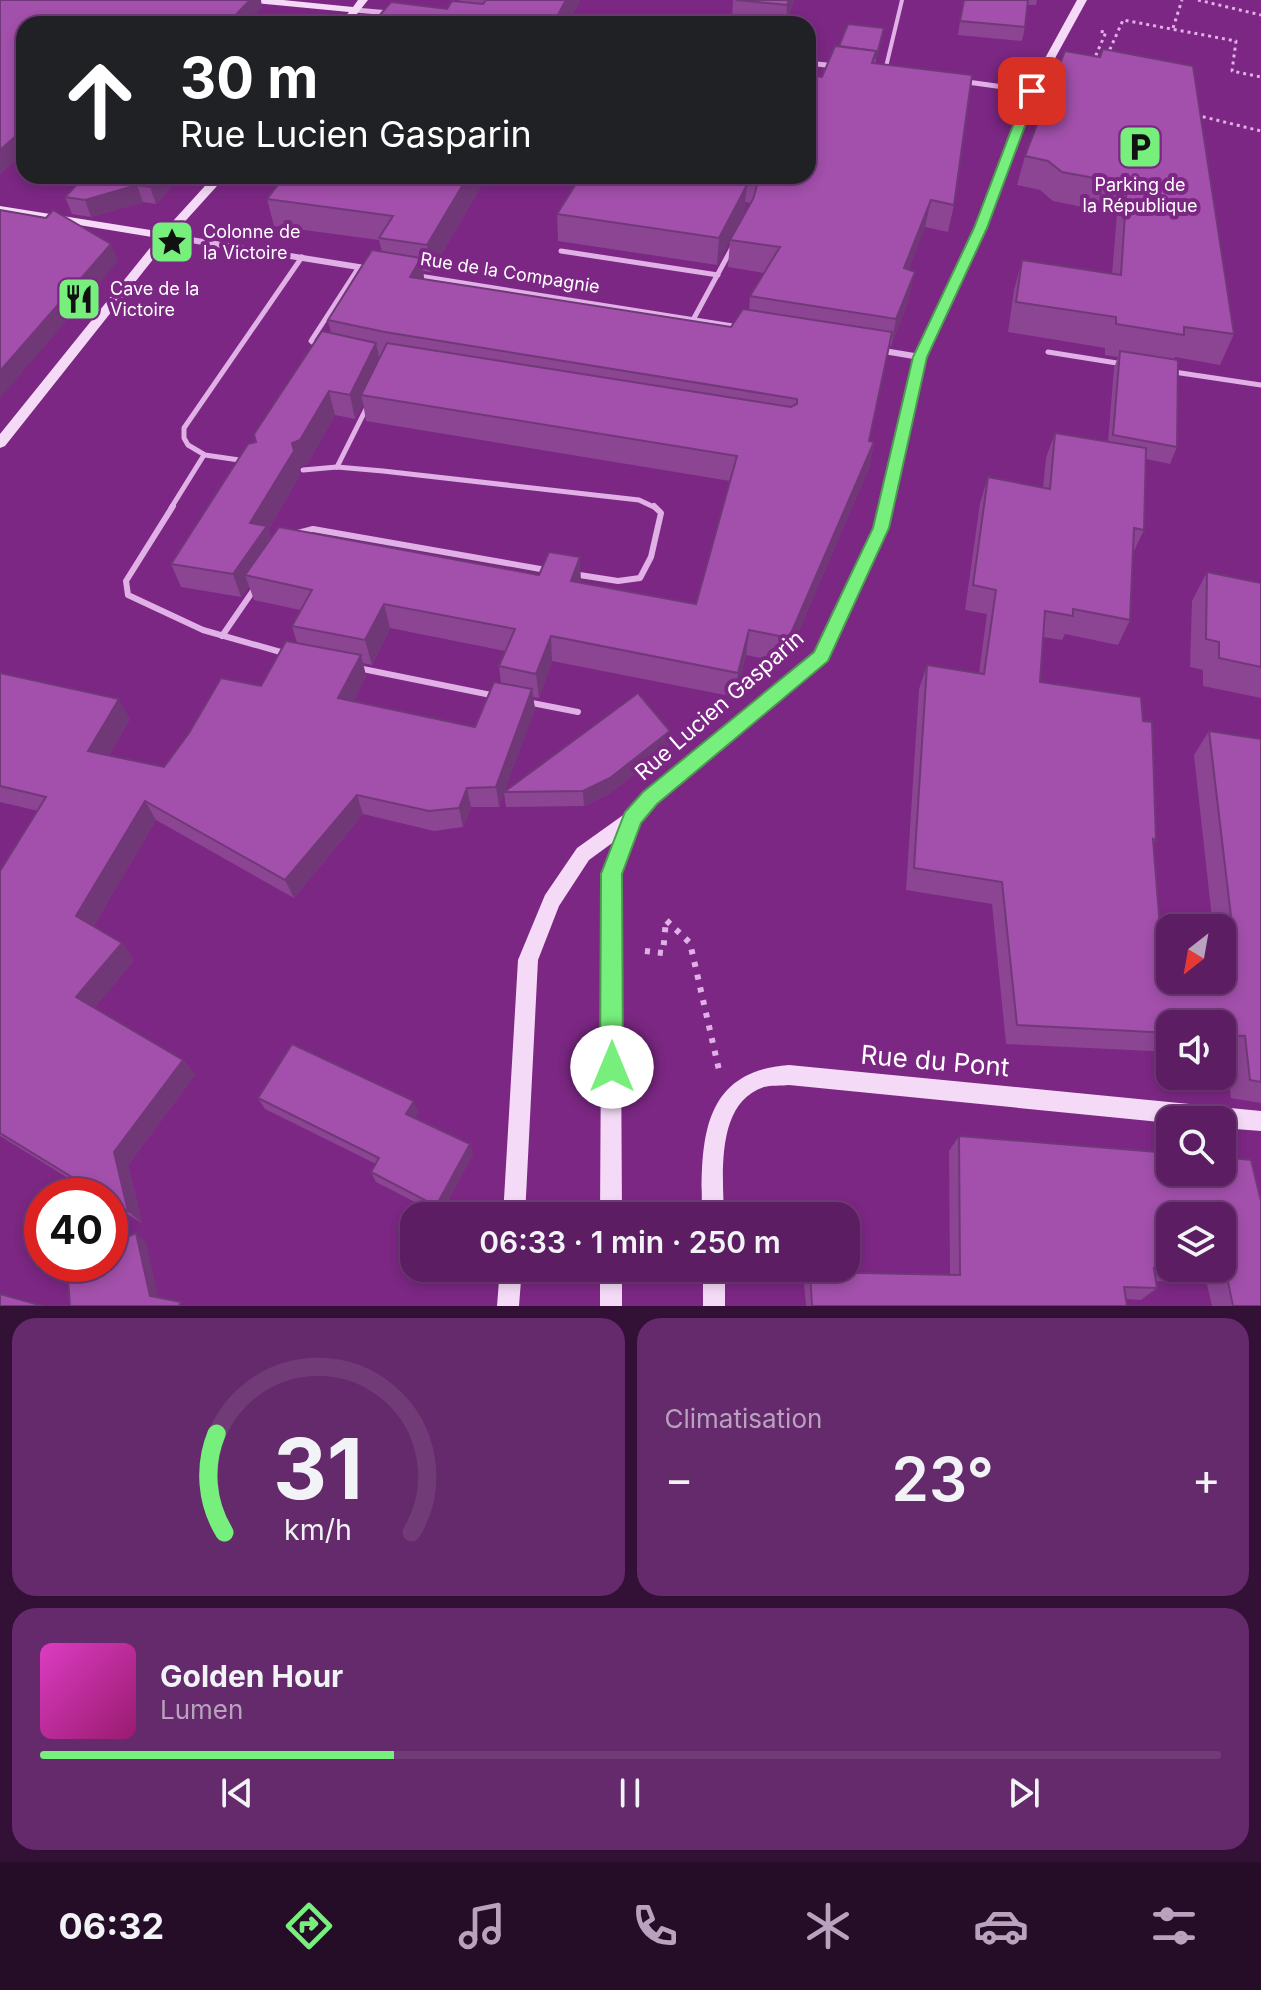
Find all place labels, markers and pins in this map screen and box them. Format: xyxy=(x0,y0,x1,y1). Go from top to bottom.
pin xyxy=(998,57,1066,125)
parking icon: Parking de la République xyxy=(1116,123,1164,171)
place label: Parking de la République xyxy=(1083,174,1197,216)
place icon: Colonne de la Victoire xyxy=(148,218,196,266)
place label: Colonne de la Victoire xyxy=(203,221,300,263)
restaurant icon: Cave de la Victoire xyxy=(55,275,103,323)
place label: Cave de la Victoire xyxy=(110,278,199,320)

